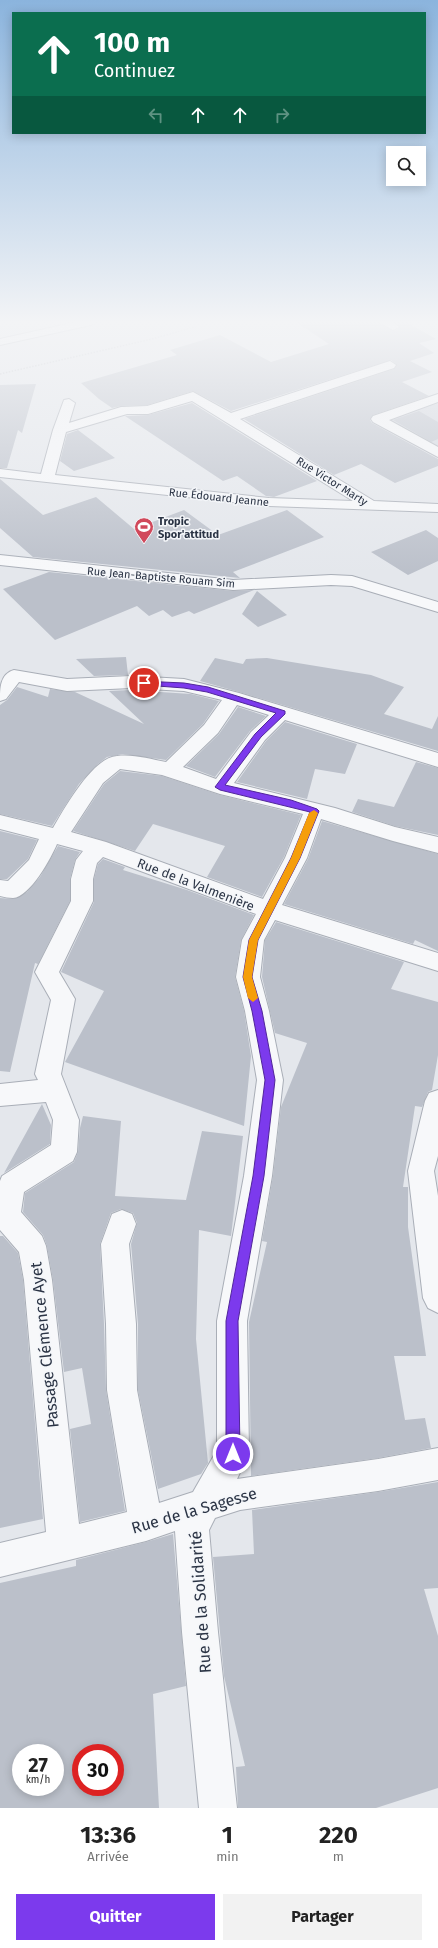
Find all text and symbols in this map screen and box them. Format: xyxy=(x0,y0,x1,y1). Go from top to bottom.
text: 100 m xyxy=(94,26,170,59)
icon: ahead xyxy=(28,28,80,80)
text: Continuez xyxy=(94,60,175,82)
icon: left xyxy=(145,104,167,126)
icon: ahead xyxy=(187,104,209,126)
icon: ahead xyxy=(229,104,251,126)
icon: right xyxy=(271,104,293,126)
map controls xyxy=(386,146,426,186)
button: search xyxy=(386,146,426,186)
street label: Rue Victor Marty xyxy=(294,454,370,509)
street label: Rue Édouard Jeanne xyxy=(168,485,270,509)
place label: Tropic Spor'attitud xyxy=(158,515,219,541)
sports icon: Tropic Spor'attitud xyxy=(133,516,155,544)
street label: Rue Jean-Baptiste Rouam Sim xyxy=(86,565,235,590)
pin xyxy=(127,666,161,700)
icon: arrive xyxy=(133,672,155,694)
street label: Rue de la Valmenière xyxy=(135,855,257,914)
street label: Passage Clémence Ayet xyxy=(26,1261,63,1429)
position arrow xyxy=(212,1433,254,1475)
street label: Rue de la Sagesse xyxy=(129,1483,259,1537)
street label: Rue de la Solidarité xyxy=(186,1530,215,1674)
speed limit sign: 30 xyxy=(72,1744,124,1796)
text: 27 xyxy=(28,1753,48,1777)
text: km/h xyxy=(26,1774,50,1786)
text: 13:36 xyxy=(80,1821,136,1849)
text: 1 xyxy=(222,1821,233,1849)
text: 220 xyxy=(319,1821,358,1849)
text: Arrivée xyxy=(87,1849,129,1864)
text: min xyxy=(216,1849,239,1864)
text: m xyxy=(333,1849,344,1864)
button: Quitter xyxy=(16,1894,215,1940)
button: Partager xyxy=(223,1894,422,1940)

